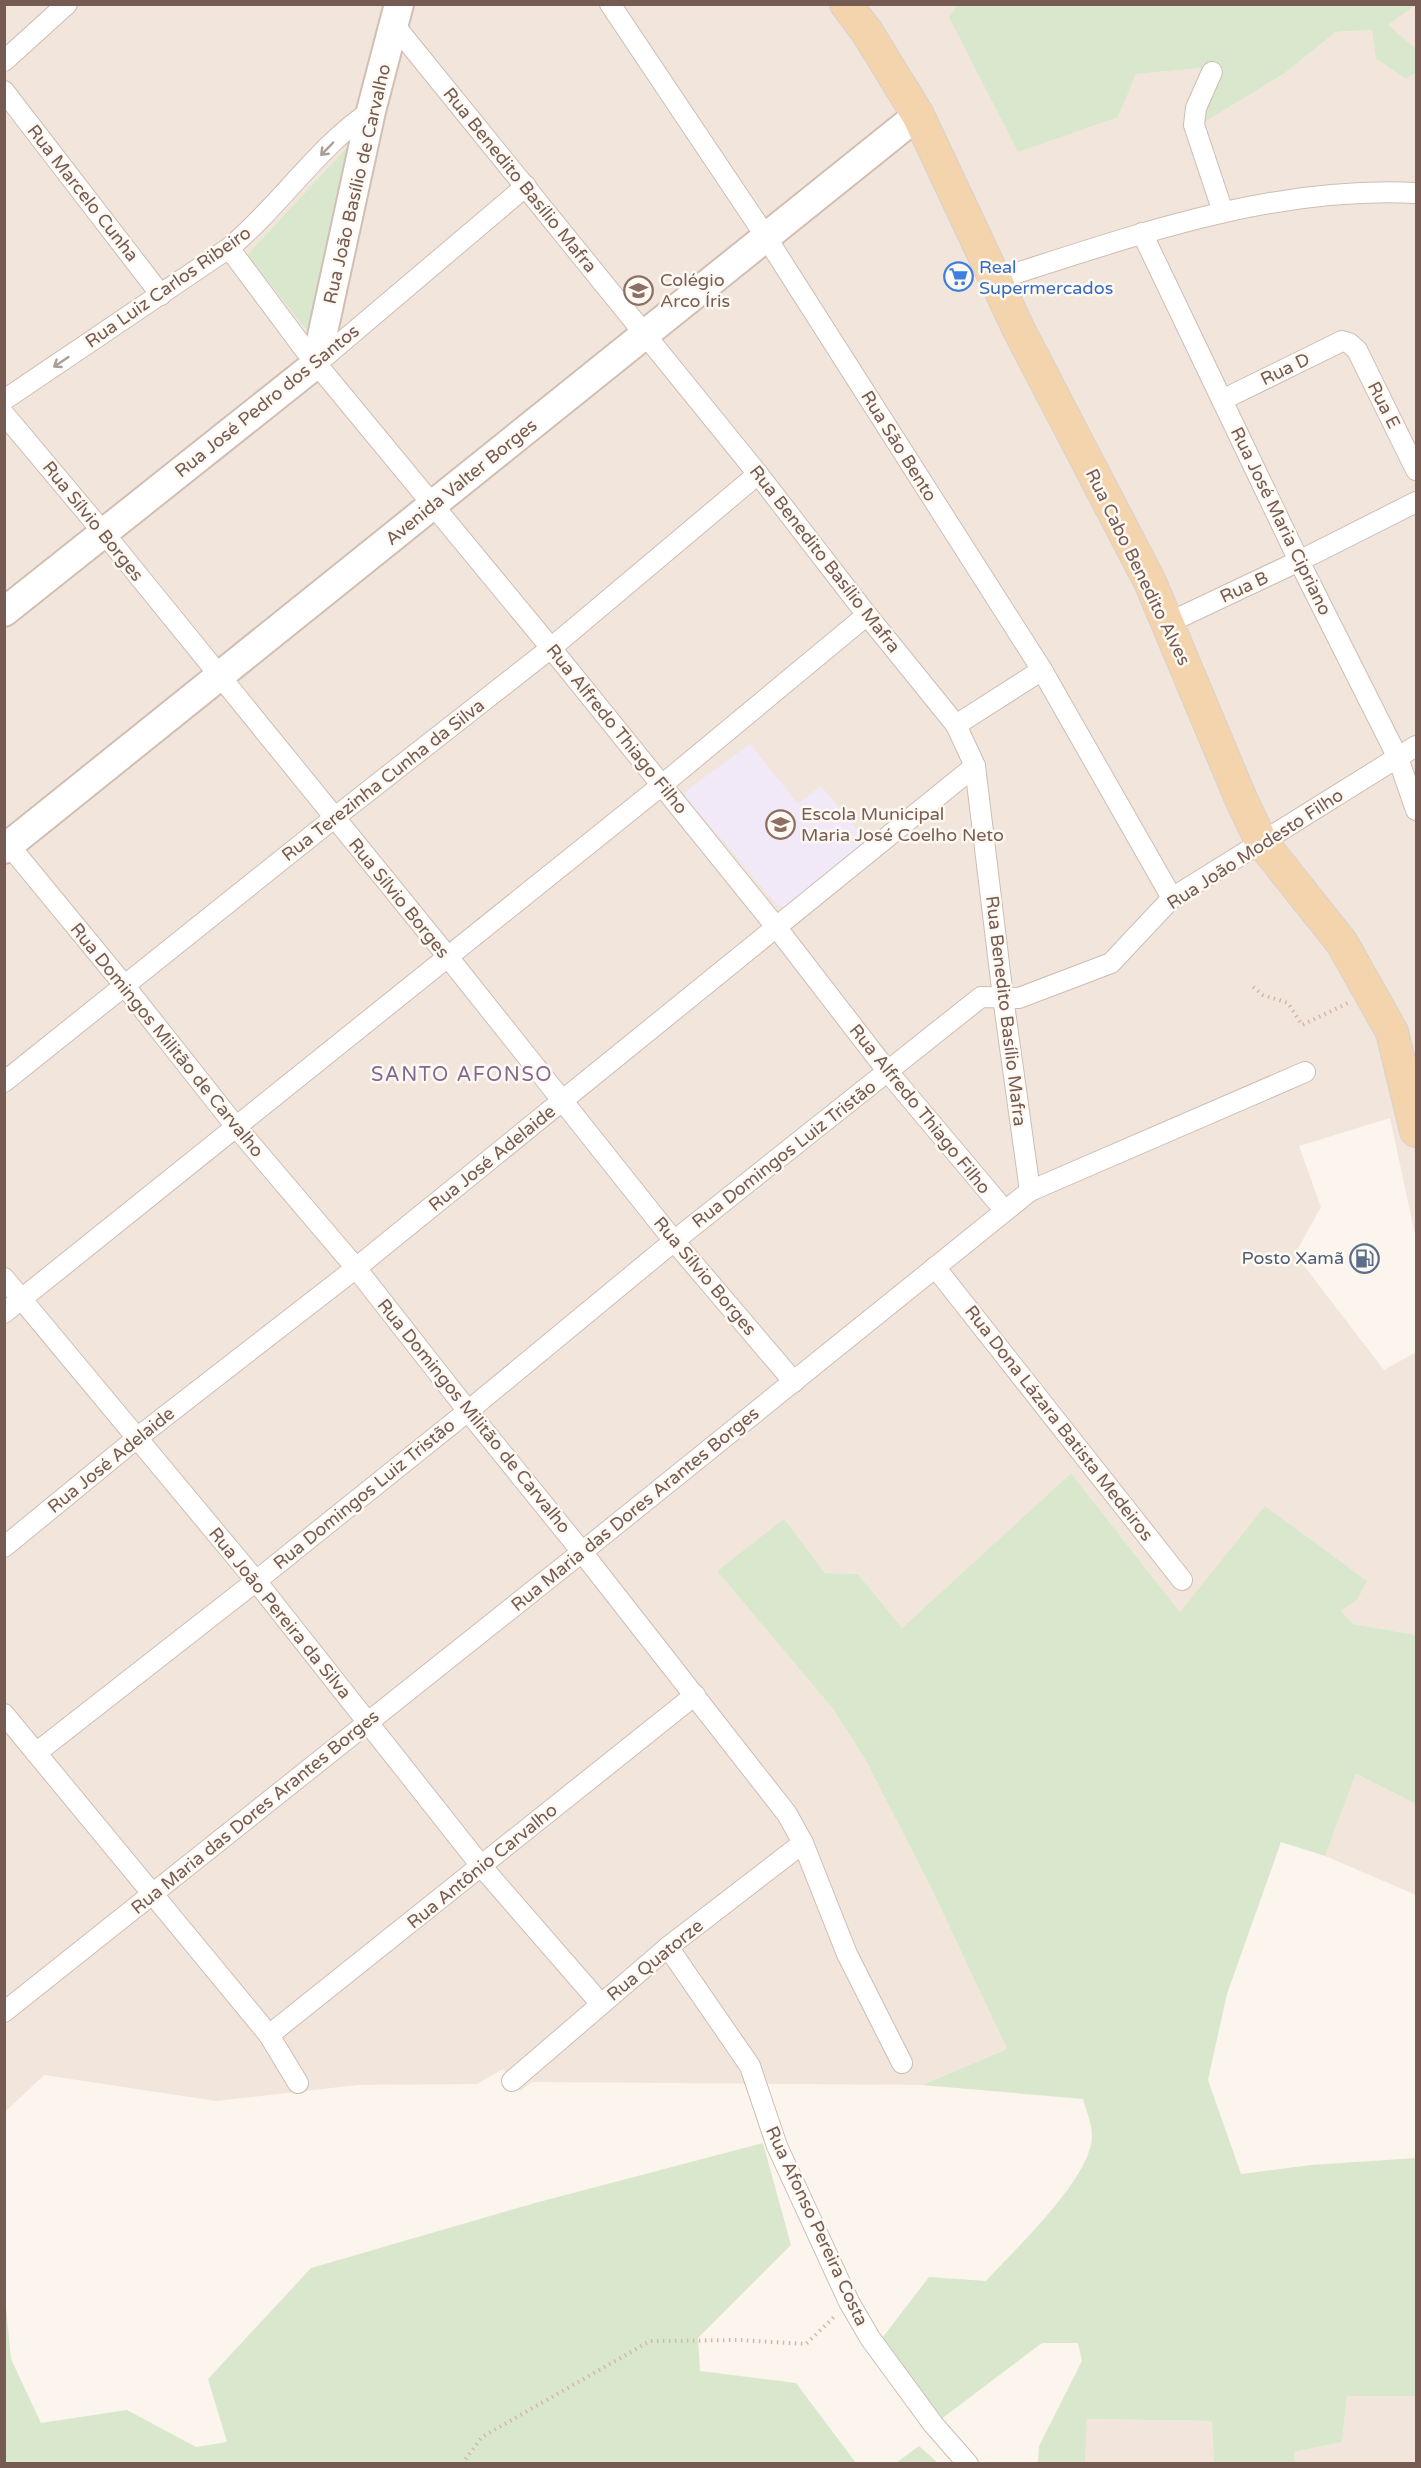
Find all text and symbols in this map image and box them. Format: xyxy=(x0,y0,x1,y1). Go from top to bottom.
street label: Rua João Basílio de Carvalho xyxy=(319,62,395,306)
street label: Rua Benedito Basílio Mafra xyxy=(438,83,602,277)
street label: Rua Marcelo Cunha xyxy=(23,120,143,266)
one-way arrow xyxy=(320,142,334,157)
street label: Rua Luiz Carlos Ribeiro xyxy=(81,221,255,353)
place label: Real Supermercados xyxy=(979,256,1113,299)
supermarket icon: Real Supermercados xyxy=(942,261,974,293)
place label: Colégio Arco Íris xyxy=(660,269,730,312)
school or university icon: Colégio Arco Íris xyxy=(623,274,655,306)
street label: Rua José Pedro dos Santos xyxy=(170,320,364,482)
street label: Rua D xyxy=(1257,348,1313,390)
one-way arrow xyxy=(54,356,70,368)
street label: Rua E xyxy=(1363,378,1405,432)
street label: Rua São Bento xyxy=(856,387,942,505)
street label: Avenida Valter Borges xyxy=(381,414,541,550)
street label: Rua José Maria Cipriano xyxy=(1226,423,1336,619)
street label: Rua Sílvio Borges xyxy=(38,456,148,586)
street label: Rua Benedito Basílio Mafra xyxy=(745,461,905,657)
street label: Rua Cabo Benedito Alves xyxy=(1081,465,1195,669)
street label: Rua B xyxy=(1216,566,1272,608)
street label: Rua Alfredo Thiago Filho xyxy=(542,640,692,818)
street label: Rua Terezinha Cunha da Silva xyxy=(277,694,489,866)
street label: Rua João Modesto Filho xyxy=(1163,784,1347,914)
place label: Escola Municipal Maria José Coelho Neto xyxy=(801,803,1004,846)
school or university icon: Escola Municipal Maria José Coelho Neto xyxy=(764,808,796,840)
street label: Rua Sílvio Borges xyxy=(344,833,454,963)
street label: Rua Benedito Basílio Mafra xyxy=(981,895,1031,1127)
street label: Rua Domingos Militão de Carvalho xyxy=(66,918,268,1162)
street label: Rua Alfredo Thiago Filho xyxy=(845,1020,995,1198)
district label: SANTO AFONSO xyxy=(371,1063,553,1087)
street label: Rua Domingos Luiz Tristão xyxy=(688,1075,880,1233)
street label: Rua José Adelaide xyxy=(424,1100,560,1216)
street label: Rua Sílvio Borges xyxy=(649,1212,761,1340)
fuel station icon: Posto Xamã xyxy=(1349,1242,1381,1274)
place label: Posto Xamã xyxy=(1242,1247,1344,1269)
street label: Rua Domingos Militão de Carvalho xyxy=(373,1294,575,1538)
street label: Rua Dona Lázara Batista Medeiros xyxy=(960,1301,1158,1545)
street label: Rua José Adelaide xyxy=(43,1402,179,1518)
street label: Rua Maria das Dores Arantes Borges xyxy=(507,1402,763,1616)
street label: Rua Domingos Luiz Tristão xyxy=(269,1414,459,1574)
street label: Rua João Pereira da Silva xyxy=(204,1523,356,1703)
street label: Rua Maria das Dores Arantes Borges xyxy=(127,1705,383,1919)
street label: Rua Antônio Carvalho xyxy=(402,1799,562,1933)
street label: Rua Quatorze xyxy=(602,1914,708,2006)
street label: Rua Afonso Pereira Costa xyxy=(761,2123,873,2329)

